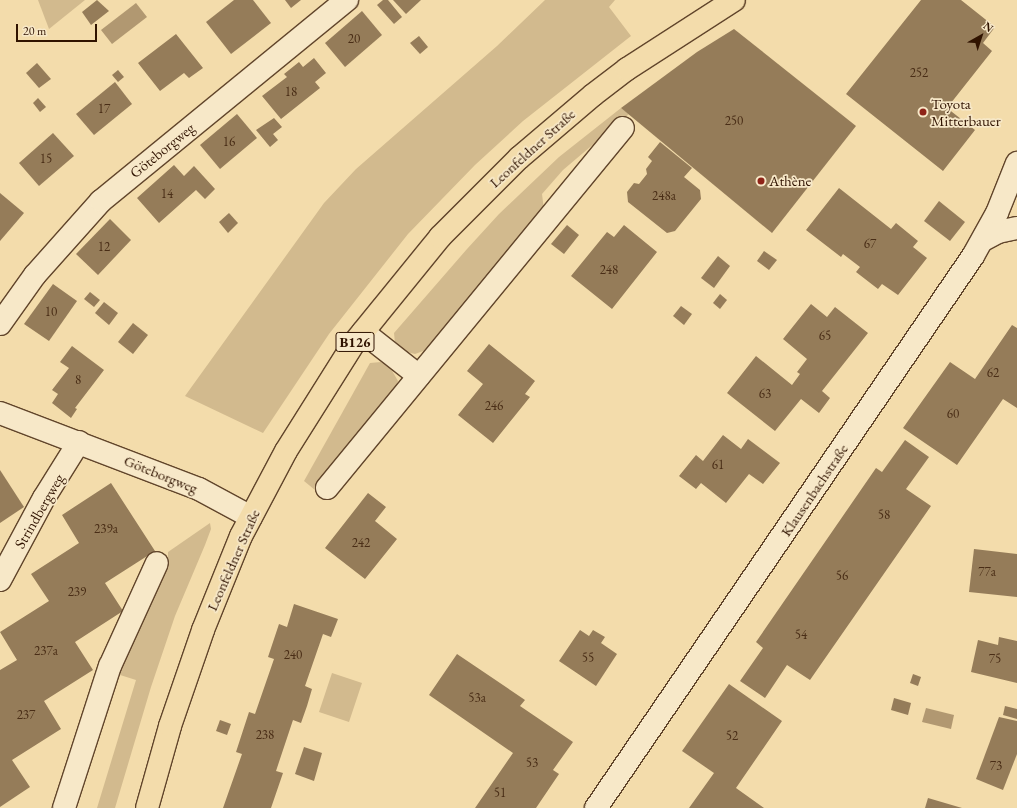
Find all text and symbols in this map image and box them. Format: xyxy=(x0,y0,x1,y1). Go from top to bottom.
scale bar xyxy=(18,16,99,42)
north arrow xyxy=(961,16,1001,56)
text: N xyxy=(981,18,996,35)
text: 20 m xyxy=(23,23,46,39)
house number: 20 xyxy=(348,31,360,47)
house number: 252 xyxy=(910,65,928,81)
house number: 18 xyxy=(285,84,297,100)
place label: Toyota Mitterbauer xyxy=(931,94,1001,129)
house number: 17 xyxy=(98,101,110,117)
street label: Leonfeldner Straße xyxy=(485,105,579,191)
marker: Toyota Mitterbauer xyxy=(918,107,928,117)
house number: 250 xyxy=(725,113,743,129)
street label: Göteborgweg xyxy=(126,118,198,182)
house number: 16 xyxy=(223,134,235,150)
house number: 15 xyxy=(40,151,52,167)
place label: Athène xyxy=(769,172,811,190)
marker: Athène xyxy=(756,176,766,186)
house number: 14 xyxy=(161,186,173,202)
house number: 248a xyxy=(652,188,676,204)
house number: 67 xyxy=(864,236,876,252)
house number: 12 xyxy=(98,239,110,255)
house number: 248 xyxy=(600,262,618,278)
house number: 10 xyxy=(45,304,57,320)
house number: 65 xyxy=(819,328,831,344)
road number: B126 xyxy=(335,330,375,354)
house number: 62 xyxy=(987,365,999,381)
house number: 8 xyxy=(75,372,81,388)
house number: 63 xyxy=(759,386,771,402)
house number: 246 xyxy=(485,398,503,414)
house number: 60 xyxy=(947,406,959,422)
street label: Klausenbachstraße xyxy=(776,440,852,540)
street label: Göteborgweg xyxy=(122,451,200,497)
house number: 61 xyxy=(712,457,724,473)
street label: Strindbergweg xyxy=(10,470,68,552)
street label: Leonfeldner Straße xyxy=(203,507,263,613)
house number: 58 xyxy=(878,507,890,523)
house number: 239a xyxy=(94,521,118,537)
house number: 242 xyxy=(352,535,370,551)
house number: 77a xyxy=(978,564,996,580)
house number: 56 xyxy=(836,568,848,584)
house number: 239 xyxy=(68,584,86,600)
house number: 54 xyxy=(795,627,807,643)
house number: 237a xyxy=(34,643,58,659)
house number: 240 xyxy=(284,647,302,663)
house number: 55 xyxy=(582,650,594,666)
house number: 75 xyxy=(989,651,1001,667)
house number: 53a xyxy=(468,690,486,706)
house number: 237 xyxy=(17,707,35,723)
house number: 238 xyxy=(256,727,274,743)
house number: 52 xyxy=(726,728,738,744)
house number: 53 xyxy=(526,755,538,771)
house number: 73 xyxy=(990,758,1002,774)
house number: 51 xyxy=(494,785,506,801)

